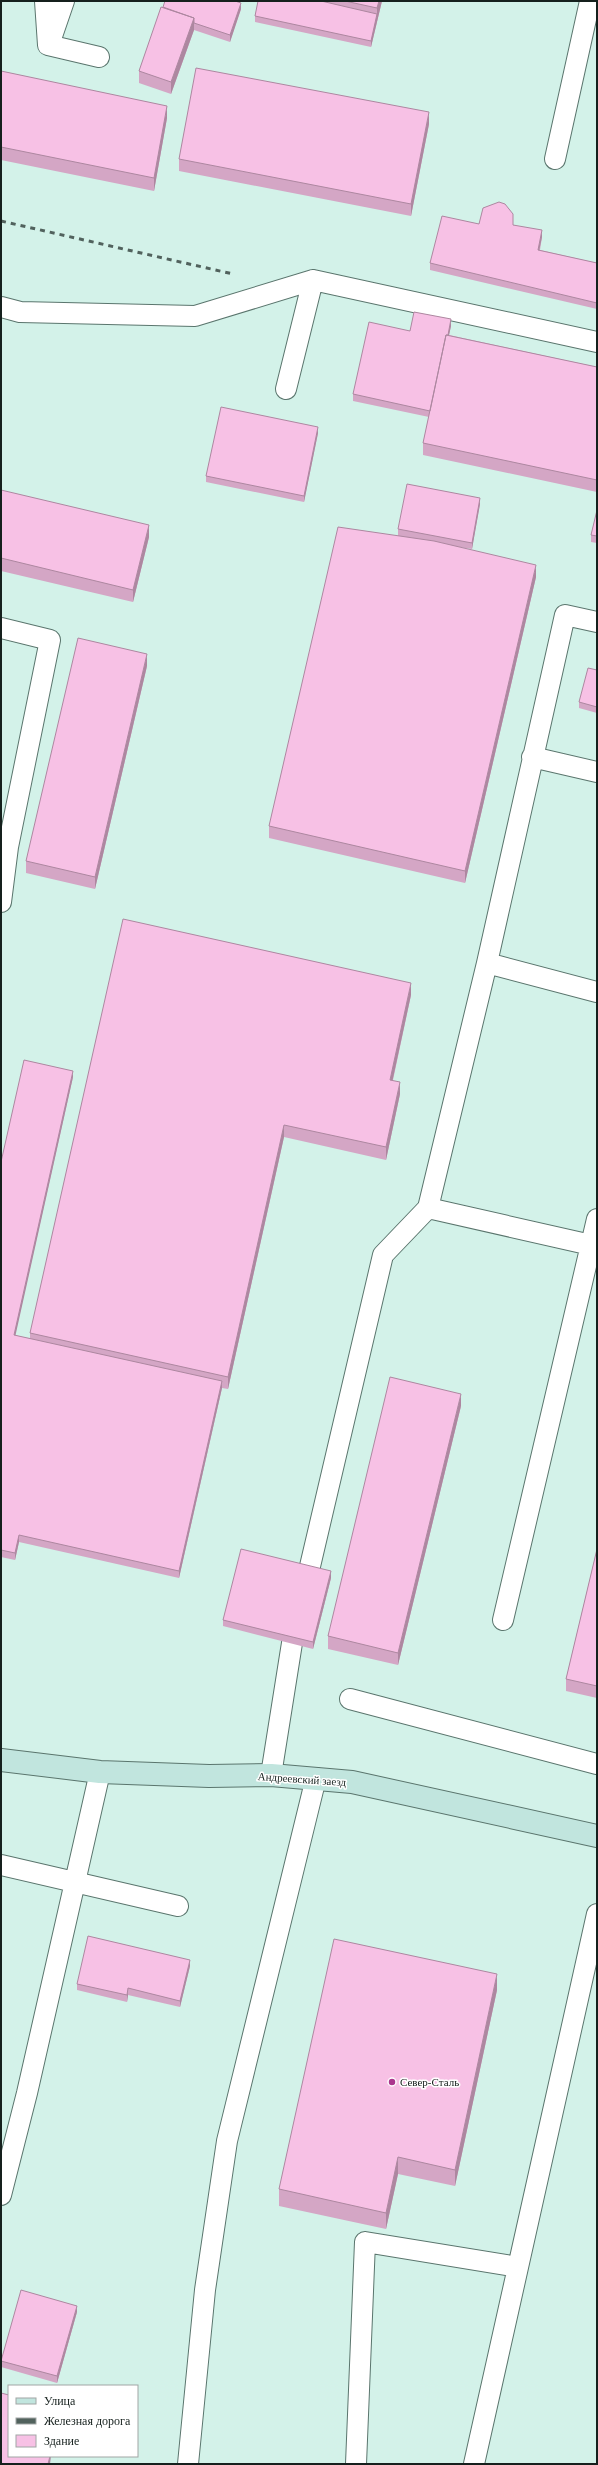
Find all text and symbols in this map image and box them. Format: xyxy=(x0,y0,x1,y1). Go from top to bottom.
street label: Андреевский заезд xyxy=(257,1770,347,1788)
place label: Север-Сталь xyxy=(400,2076,459,2088)
marker: Север-Сталь xyxy=(387,2077,397,2087)
legend xyxy=(8,2385,138,2457)
text: Улица xyxy=(44,2394,76,2408)
text: Железная дорога xyxy=(44,2414,131,2428)
text: Здание xyxy=(44,2434,79,2448)

